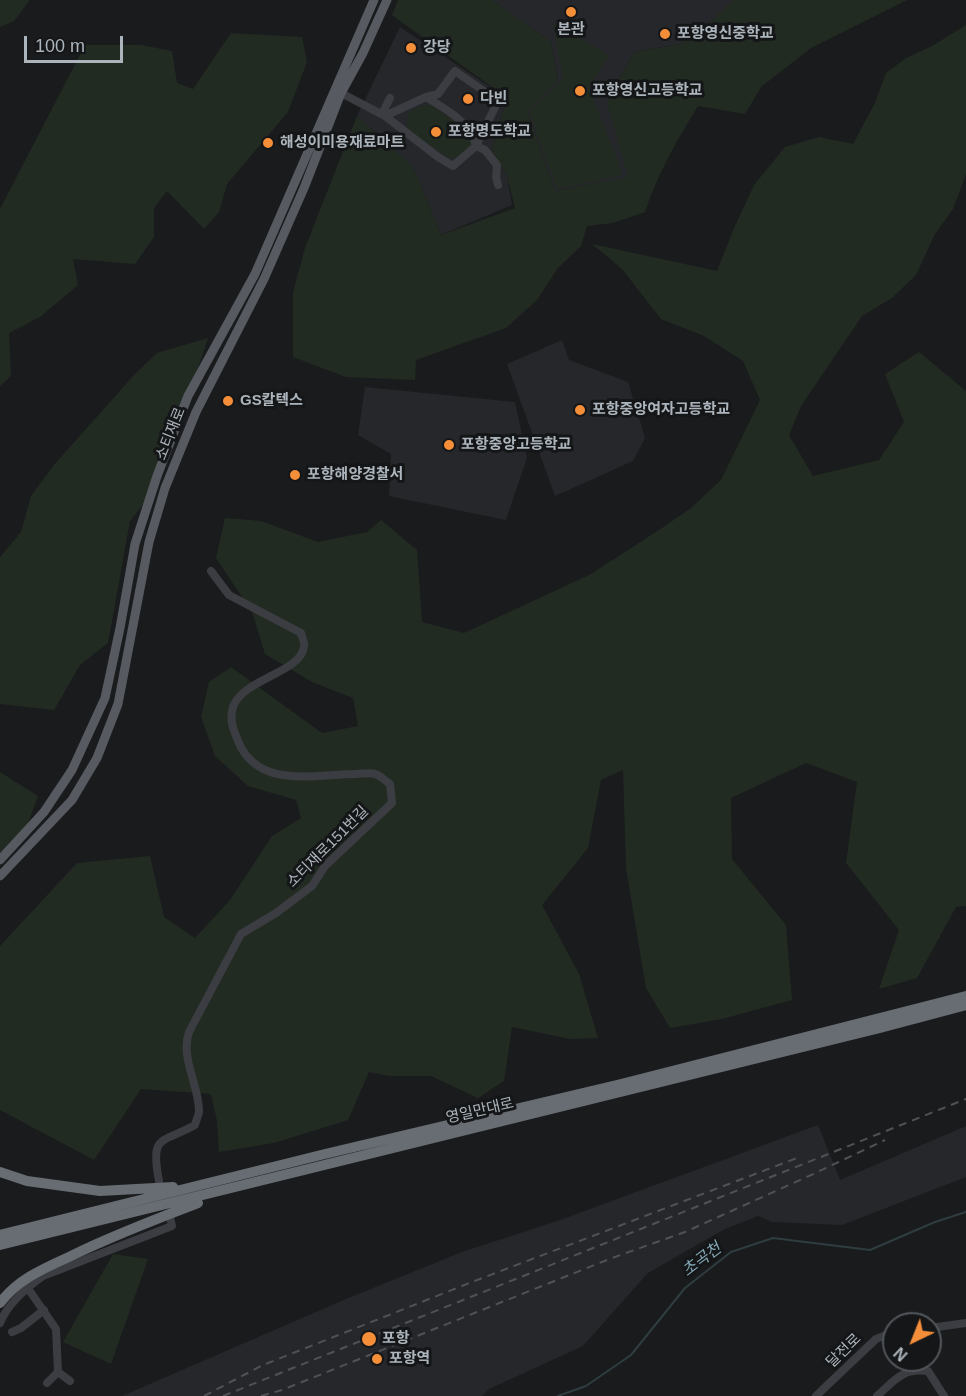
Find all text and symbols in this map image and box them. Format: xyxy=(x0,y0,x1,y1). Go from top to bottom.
marker: 본관 xyxy=(564,5,578,19)
place label: 본관 xyxy=(557,21,585,39)
scale bar xyxy=(27,24,126,62)
place label: 포항영신중학교 xyxy=(677,25,774,43)
marker: 포항영신중학교 xyxy=(658,27,672,41)
text: 100 m xyxy=(35,36,85,56)
place label: 강당 xyxy=(423,39,451,57)
marker: 강당 xyxy=(404,41,418,55)
place label: 포항영신고등학교 xyxy=(592,82,702,100)
marker: 포항영신고등학교 xyxy=(573,84,587,98)
place label: 다빈 xyxy=(480,90,508,108)
marker: 다빈 xyxy=(461,92,475,106)
place label: 포항명도학교 xyxy=(448,123,531,141)
marker: 포항명도학교 xyxy=(429,125,443,139)
place label: 해성이미용재료마트 xyxy=(280,134,404,152)
marker: 해성이미용재료마트 xyxy=(261,136,275,150)
place label: GS칼텍스 xyxy=(240,392,303,410)
marker: GS칼텍스 xyxy=(221,394,235,408)
place label: 포항중앙여자고등학교 xyxy=(592,401,730,419)
marker: 포항중앙여자고등학교 xyxy=(573,403,587,417)
street label: 소티재로 xyxy=(152,405,190,463)
place label: 포항중앙고등학교 xyxy=(461,436,571,454)
marker: 포항중앙고등학교 xyxy=(442,438,456,452)
place label: 포항해양경찰서 xyxy=(307,466,404,484)
marker: 포항해양경찰서 xyxy=(288,468,302,482)
street label: 소티재로151번길 xyxy=(284,803,372,891)
street label: 영일만대로 xyxy=(444,1094,516,1128)
water label: 초곡천 xyxy=(679,1239,725,1281)
north arrow xyxy=(882,1312,942,1372)
marker: 포항 xyxy=(360,1330,378,1348)
place label: 포항 xyxy=(382,1330,410,1348)
street label: 달전로 xyxy=(823,1330,865,1372)
text: N xyxy=(891,1344,911,1364)
place label: 포항역 xyxy=(389,1350,430,1368)
marker: 포항역 xyxy=(370,1352,384,1366)

